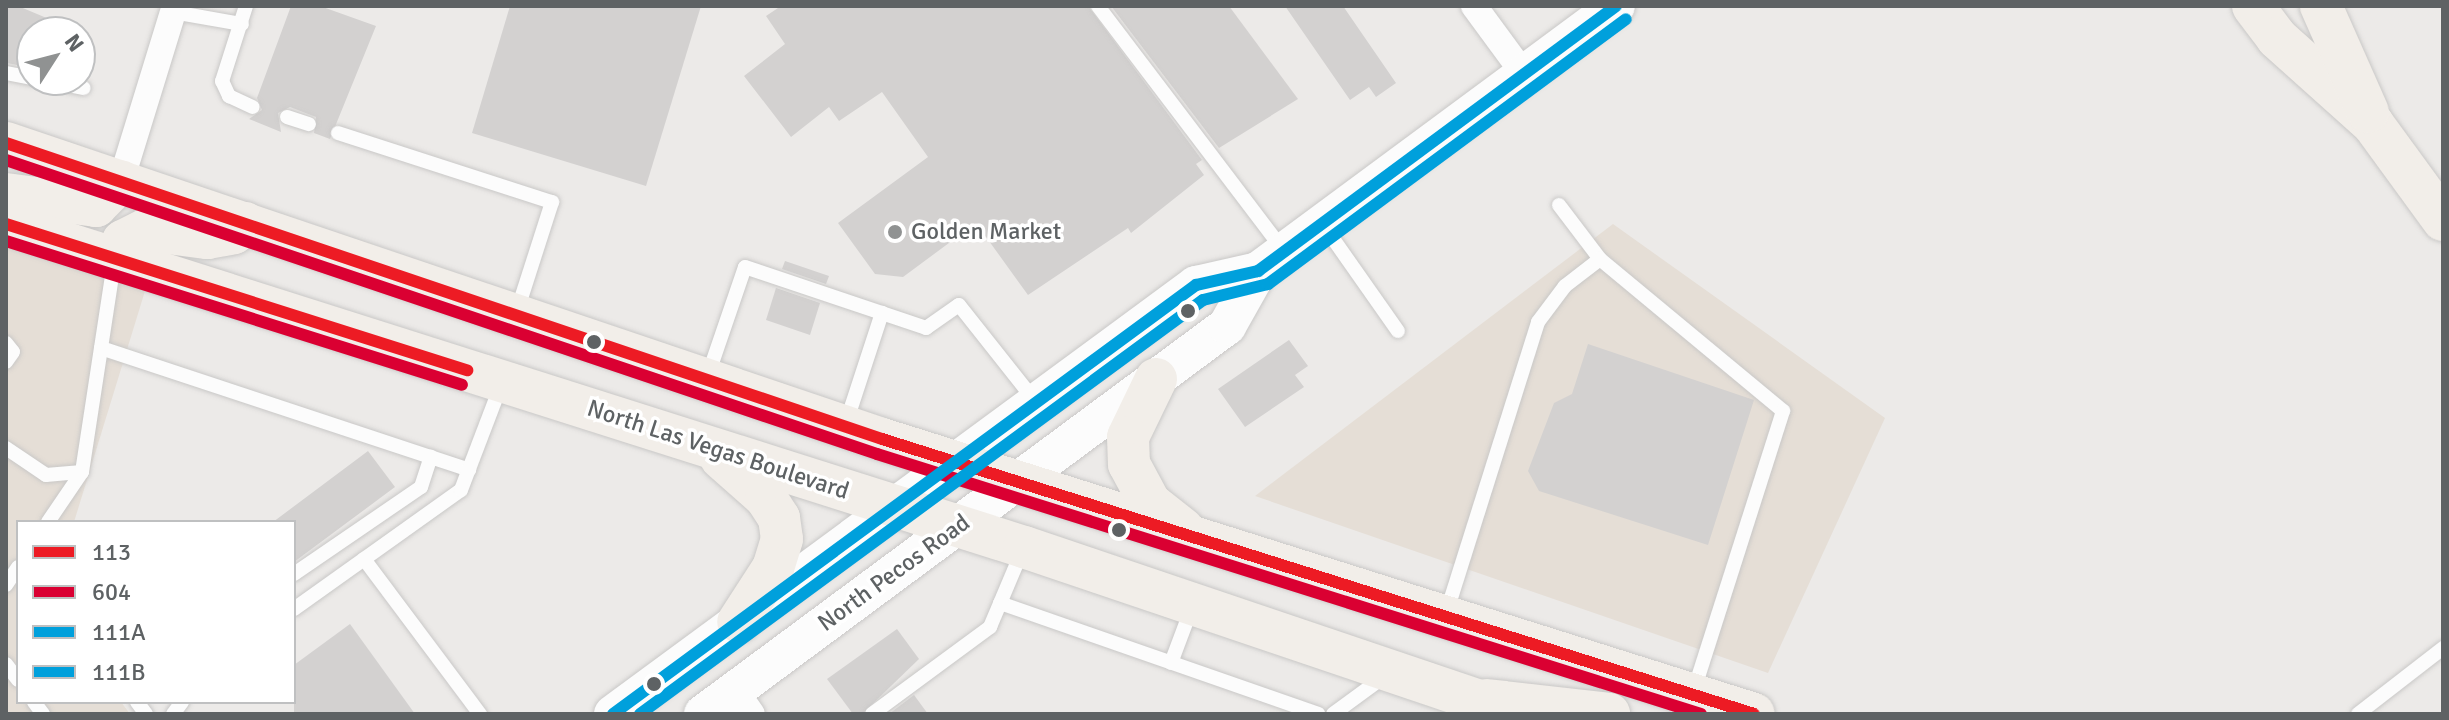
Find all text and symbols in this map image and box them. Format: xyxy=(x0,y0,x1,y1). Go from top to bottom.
north arrow xyxy=(16,16,96,96)
text: N xyxy=(59,29,90,57)
place label: Golden Market xyxy=(911,218,1061,246)
marker: Golden Market xyxy=(886,223,904,241)
unlabelled marker xyxy=(1180,303,1196,319)
unlabelled marker xyxy=(586,334,602,350)
street label: North Las Vegas Boulevard xyxy=(584,394,852,506)
street label: North Pecos Road xyxy=(812,508,976,638)
legend xyxy=(16,520,296,704)
unlabelled marker xyxy=(1111,522,1127,538)
text: 113 xyxy=(92,537,131,567)
text: 604 xyxy=(92,577,131,607)
text: 111A xyxy=(92,617,146,647)
text: 111B xyxy=(92,657,145,687)
unlabelled marker xyxy=(646,676,662,692)

